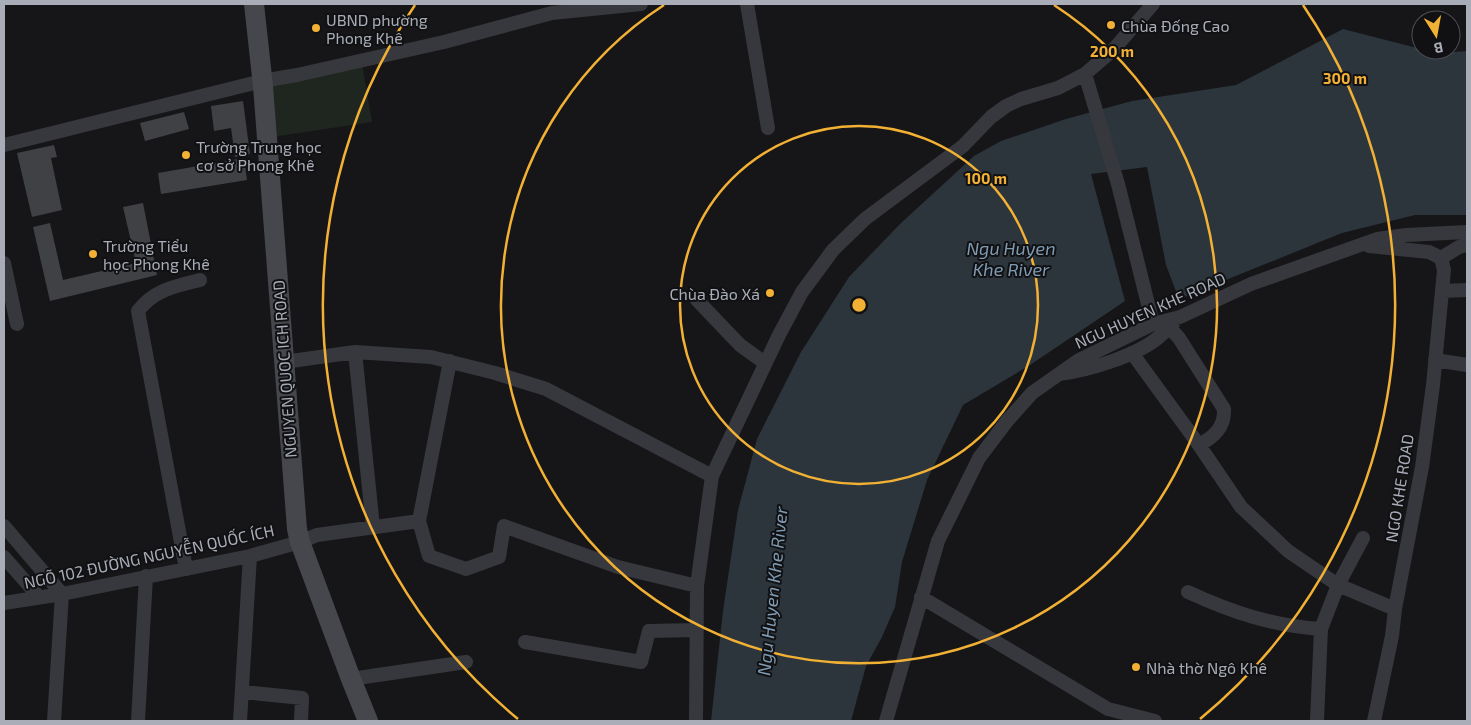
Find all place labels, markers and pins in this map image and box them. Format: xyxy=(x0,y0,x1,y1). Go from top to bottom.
place label: UBND phường Phong Khê xyxy=(326,10,428,47)
place label: Chùa Đống Cao xyxy=(1121,16,1229,35)
marker: Chùa Đống Cao xyxy=(1105,19,1117,31)
marker: UBND phường Phong Khê xyxy=(310,22,322,34)
place label: Trường Trung học cơ sở Phong Khê xyxy=(196,137,322,174)
marker: Trường Trung học cơ sở Phong Khê xyxy=(180,149,192,161)
place label: Trường Tiểu học Phong Khê xyxy=(103,236,210,273)
marker: Trường Tiểu học Phong Khê xyxy=(87,248,99,260)
place label: Chùa Đào Xá xyxy=(669,284,760,303)
marker: Chùa Đào Xá xyxy=(764,287,776,299)
centre of rings xyxy=(850,296,868,314)
place label: Nhà thờ Ngô Khê xyxy=(1146,658,1267,677)
marker: Nhà thờ Ngô Khê xyxy=(1130,661,1142,673)

